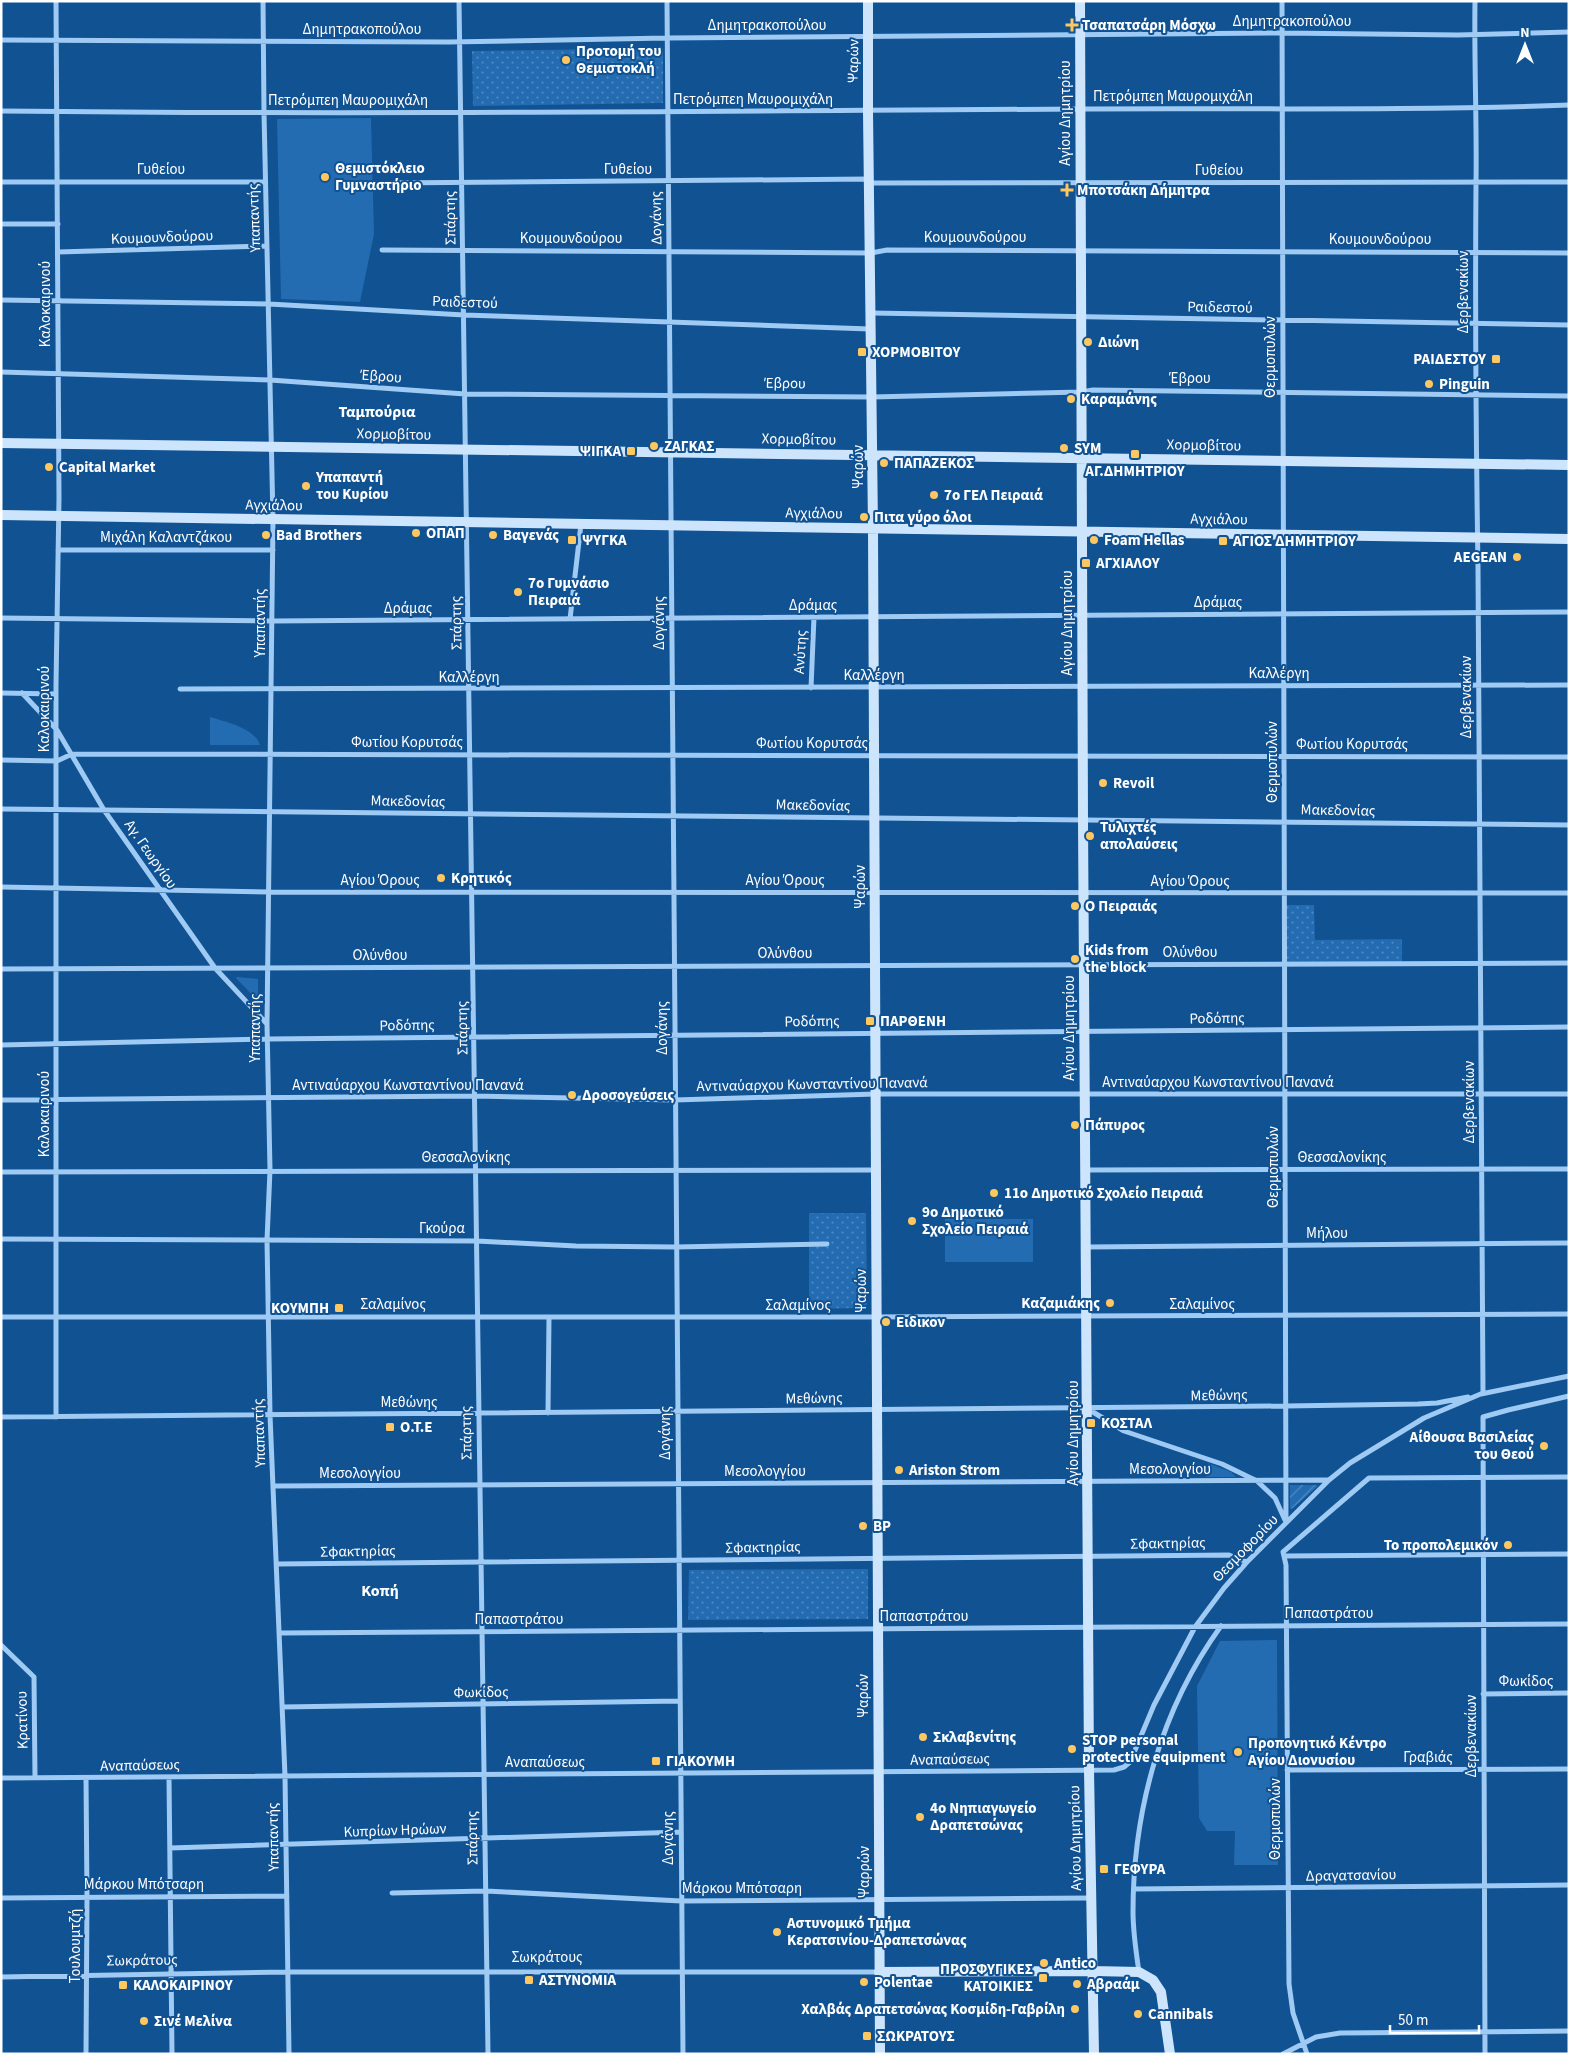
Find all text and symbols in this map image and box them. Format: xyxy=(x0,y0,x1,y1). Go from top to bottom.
street label: Δημητρακοπούλου xyxy=(1233,11,1351,32)
street label: Δημητρακοπούλου xyxy=(708,15,826,36)
place label: Τσαπατσάρη Μόσχω xyxy=(1082,15,1216,36)
street label: Δημητρακοπούλου xyxy=(303,19,421,40)
marker: Τσαπατσάρη Μόσχω xyxy=(1066,19,1078,31)
north arrow xyxy=(1500,20,1550,70)
text: N xyxy=(1520,23,1530,43)
street label: Ψαρών xyxy=(843,39,864,83)
place label: Προτομή του Θεμιστοκλή xyxy=(576,41,661,79)
marker: Προτομή του Θεμιστοκλή xyxy=(560,54,572,66)
street label: Αγίου Δημητρίου xyxy=(1055,60,1076,166)
street label: Πετρόμπεη Μαυρομιχάλη xyxy=(1093,86,1253,107)
street label: Πετρόμπεη Μαυρομιχάλη xyxy=(673,89,833,110)
street label: Πετρόμπεη Μαυρομιχάλη xyxy=(268,90,428,111)
place label: Θεμιστόκλειο Γυμναστήριο xyxy=(335,158,425,196)
street label: Γυθείου xyxy=(137,159,185,180)
street label: Γυθείου xyxy=(604,159,652,180)
street label: Γυθείου xyxy=(1195,160,1243,181)
marker: Θεμιστόκλειο Γυμναστήριο xyxy=(319,171,331,183)
place label: Μποτσάκη Δήμητρα xyxy=(1077,180,1210,201)
street label: Υπαπαντής xyxy=(243,183,266,254)
marker: Μποτσάκη Δήμητρα xyxy=(1061,184,1073,196)
street label: Σπάρτης xyxy=(440,190,461,245)
street label: Δογάνης xyxy=(646,190,667,245)
street label: Κουμουνδούρου xyxy=(110,225,214,250)
street label: Κουμουνδούρου xyxy=(924,227,1026,248)
street label: Κουμουνδούρου xyxy=(520,228,622,249)
street label: Κουμουνδούρου xyxy=(1329,229,1431,250)
street label: Δερβενακίων xyxy=(1453,251,1474,333)
street label: Καλοκαιρινού xyxy=(35,261,56,347)
street label: Ραιδεστού xyxy=(432,291,498,314)
street label: Ραιδεστού xyxy=(1187,296,1253,319)
street label: Θερμοπυλών xyxy=(1260,316,1281,398)
place label: Διώνη xyxy=(1098,332,1139,353)
marker: Διώνη xyxy=(1082,336,1094,348)
place label: ΧΟΡΜΟΒΙΤΟΥ xyxy=(872,342,960,363)
marker: ΧΟΡΜΟΒΙΤΟΥ xyxy=(856,346,868,358)
place label: ΡΑΙΔΕΣΤΟΥ xyxy=(1413,349,1486,370)
marker: ΡΑΙΔΕΣΤΟΥ xyxy=(1490,353,1502,365)
street label: Έβρου xyxy=(359,365,402,388)
street label: Έβρου xyxy=(1168,368,1211,389)
street label: Έβρου xyxy=(763,373,806,394)
place label: Pinguin xyxy=(1439,374,1490,395)
marker: Pinguin xyxy=(1423,378,1435,390)
place label: Καραμάνης xyxy=(1081,389,1157,410)
marker: Καραμάνης xyxy=(1065,393,1077,405)
district label: Ταμπούρια xyxy=(338,401,416,423)
street label: Χορμοβίτου xyxy=(357,423,431,446)
street label: Χορμοβίτου xyxy=(762,428,836,451)
street label: Χορμοβίτου xyxy=(1167,434,1241,457)
place label: ΖΑΓΚΑΣ xyxy=(664,436,714,457)
place label: SYM xyxy=(1074,438,1101,459)
marker: ΖΑΓΚΑΣ xyxy=(648,440,660,452)
place label: ΨΙΓΚΑ xyxy=(580,441,621,462)
marker: SYM xyxy=(1058,442,1070,454)
marker: ΨΙΓΚΑ xyxy=(625,445,637,457)
street label: Ψαρών xyxy=(848,445,869,489)
marker: ΑΓ.ΔΗΜΗΤΡΙΟΥ xyxy=(1129,448,1141,460)
place label: ΠΑΠΑΖΕΚΟΣ xyxy=(894,453,974,474)
place label: Capital Market xyxy=(59,457,156,478)
marker: ΠΑΠΑΖΕΚΟΣ xyxy=(878,457,890,469)
marker: Capital Market xyxy=(43,461,55,473)
place label: ΑΓ.ΔΗΜΗΤΡΙΟΥ xyxy=(1084,461,1185,482)
place label: Υπαπαντή του Κυρίου xyxy=(315,467,389,505)
marker: Υπαπαντή του Κυρίου xyxy=(300,480,312,492)
place label: 7ο ΓΕΛ Πειραιά xyxy=(944,485,1043,506)
marker: 7ο ΓΕΛ Πειραιά xyxy=(928,489,940,501)
street label: Αγχιάλου xyxy=(245,495,303,516)
street label: Αγχιάλου xyxy=(785,503,843,524)
place label: Πιτα γύρο όλοι xyxy=(874,507,972,528)
street label: Αγχιάλου xyxy=(1190,509,1248,530)
marker: Πιτα γύρο όλοι xyxy=(858,511,870,523)
place label: ΟΠΑΠ xyxy=(426,523,465,544)
place label: Bad Brothers xyxy=(276,525,362,546)
place label: Βαγενάς xyxy=(503,525,559,546)
street label: Μιχάλη Καλαντζάκου xyxy=(100,527,232,548)
marker: ΟΠΑΠ xyxy=(410,527,422,539)
marker: Bad Brothers xyxy=(260,529,272,541)
marker: Βαγενάς xyxy=(487,529,499,541)
place label: ΨΥΓΚΑ xyxy=(582,530,627,551)
place label: Foam Hellas xyxy=(1104,530,1185,551)
place label: ΑΓΙΟΣ ΔΗΜΗΤΡΙΟΥ xyxy=(1232,531,1356,552)
marker: ΨΥΓΚΑ xyxy=(566,534,578,546)
marker: Foam Hellas xyxy=(1088,534,1100,546)
marker: ΑΓΙΟΣ ΔΗΜΗΤΡΙΟΥ xyxy=(1217,535,1229,547)
place label: AEGEAN xyxy=(1453,547,1507,568)
marker: AEGEAN xyxy=(1511,551,1523,563)
place label: ΑΓΧΙΑΛΟΥ xyxy=(1095,553,1160,574)
marker: ΑΓΧΙΑΛΟΥ xyxy=(1080,557,1092,569)
street label: Αγίου Δημητρίου xyxy=(1057,570,1078,676)
place label: 7ο Γυμνάσιο Πειραιά xyxy=(528,573,609,611)
marker: 7ο Γυμνάσιο Πειραιά xyxy=(512,586,524,598)
street label: Υπαπαντής xyxy=(250,588,271,658)
street label: Δράμας xyxy=(1194,592,1243,613)
street label: Σπάρτης xyxy=(446,595,467,650)
street label: Δράμας xyxy=(789,595,838,616)
street label: Δογάνης xyxy=(649,596,670,650)
street label: Δράμας xyxy=(384,598,433,619)
street label: Ανύτης xyxy=(789,629,812,675)
street label: Δερβενακίων xyxy=(1456,656,1477,738)
street label: Καλλέργη xyxy=(1248,663,1310,684)
street label: Καλλέργη xyxy=(843,665,905,686)
street label: Καλοκαιρινού xyxy=(34,666,55,752)
street label: Καλλέργη xyxy=(438,667,500,688)
street label: Θερμοπυλών xyxy=(1262,721,1283,803)
street label: Φωτίου Κορυτσάς xyxy=(351,732,464,753)
street label: Φωτίου Κορυτσάς xyxy=(756,733,869,754)
street label: Φωτίου Κορυτσάς xyxy=(1296,734,1409,755)
place label: Revoil xyxy=(1113,773,1155,794)
marker: Revoil xyxy=(1097,777,1109,789)
street label: Μακεδονίας xyxy=(370,790,446,813)
street label: Μακεδονίας xyxy=(775,794,851,817)
street label: Μακεδονίας xyxy=(1300,799,1376,822)
street label: Αγ. Γεωργίου xyxy=(119,816,182,893)
place label: Τυλιχτές απολαύσεις xyxy=(1100,817,1178,855)
marker: Τυλιχτές απολαύσεις xyxy=(1084,830,1096,842)
street label: Ψαρών xyxy=(850,865,871,909)
place label: Κρητικός xyxy=(451,868,512,889)
street label: Αγίου Όρους xyxy=(340,870,420,891)
street label: Αγίου Όρους xyxy=(745,870,825,891)
street label: Αγίου Όρους xyxy=(1150,871,1230,892)
marker: Κρητικός xyxy=(435,872,447,884)
place label: Ο Πειραιάς xyxy=(1085,896,1158,917)
marker: Ο Πειραιάς xyxy=(1069,900,1081,912)
place label: Kids from the block xyxy=(1085,940,1149,978)
street label: Ολύνθου xyxy=(1162,942,1218,963)
street label: Ολύνθου xyxy=(757,943,813,964)
street label: Ολύνθου xyxy=(352,945,408,966)
marker: Kids from the block xyxy=(1069,953,1081,965)
street label: Αγίου Δημητρίου xyxy=(1059,975,1080,1081)
street label: Υπαπαντής xyxy=(245,993,266,1063)
street label: Σπάρτης xyxy=(452,1000,473,1055)
street label: Δογάνης xyxy=(652,1001,673,1055)
street label: Ροδόπης xyxy=(1189,1008,1245,1029)
street label: Ροδόπης xyxy=(784,1011,840,1032)
place label: ΠΑΡΘΕΝΗ xyxy=(880,1011,946,1032)
street label: Ροδόπης xyxy=(379,1015,435,1036)
marker: ΠΑΡΘΕΝΗ xyxy=(864,1015,876,1027)
street label: Δερβενακίων xyxy=(1459,1061,1480,1143)
street label: Καλοκαιρινού xyxy=(34,1071,55,1157)
street label: Αντιναύαρχου Κωνσταντίνου Πανανά xyxy=(696,1072,928,1097)
street label: Αντιναύαρχου Κωνσταντίνου Πανανά xyxy=(1102,1072,1334,1093)
street label: Αντιναύαρχου Κωνσταντίνου Πανανά xyxy=(292,1075,524,1096)
place label: Δροσογεύσεις xyxy=(582,1085,674,1106)
marker: Δροσογεύσεις xyxy=(566,1089,578,1101)
place label: Πάπυρος xyxy=(1085,1115,1145,1136)
marker: Πάπυρος xyxy=(1069,1119,1081,1131)
street label: Θερμοπυλών xyxy=(1263,1126,1284,1208)
street label: Θεσσαλονίκης xyxy=(421,1147,511,1168)
street label: Θεσσαλονίκης xyxy=(1297,1147,1387,1168)
place label: 11ο Δημοτικό Σχολείο Πειραιά xyxy=(1004,1183,1203,1204)
marker: 11ο Δημοτικό Σχολείο Πειραιά xyxy=(988,1187,1000,1199)
place label: 9ο Δημοτικό Σχολείο Πειραιά xyxy=(922,1202,1028,1240)
marker: 9ο Δημοτικό Σχολείο Πειραιά xyxy=(906,1215,918,1227)
street label: Γκούρα xyxy=(419,1218,465,1239)
street label: Μήλου xyxy=(1306,1223,1348,1244)
street label: Ψαρών xyxy=(851,1269,872,1313)
place label: Καζαμιάκης xyxy=(1021,1293,1100,1314)
street label: Σαλαμίνος xyxy=(360,1294,426,1315)
street label: Σαλαμίνος xyxy=(1169,1294,1235,1315)
street label: Σαλαμίνος xyxy=(765,1295,831,1316)
marker: Καζαμιάκης xyxy=(1104,1297,1116,1309)
place label: ΚΟΥΜΠΗ xyxy=(271,1298,329,1319)
marker: ΚΟΥΜΠΗ xyxy=(333,1302,345,1314)
place label: Ειδικον xyxy=(896,1312,945,1333)
marker: Ειδικον xyxy=(880,1316,892,1328)
street label: Αγίου Δημητρίου xyxy=(1063,1380,1084,1486)
street label: Μεθώνης xyxy=(1190,1384,1248,1406)
street label: Μεθώνης xyxy=(785,1387,843,1409)
street label: Μεθώνης xyxy=(380,1392,438,1413)
street label: Υπαπαντής xyxy=(248,1398,271,1469)
street label: Σπάρτης xyxy=(456,1405,477,1460)
street label: Δογάνης xyxy=(655,1406,676,1460)
place label: ΚΟΣΤΑΛ xyxy=(1101,1413,1153,1434)
place label: Ο.Τ.Ε xyxy=(400,1417,433,1438)
marker: ΚΟΣΤΑΛ xyxy=(1085,1417,1097,1429)
marker: Ο.Τ.Ε xyxy=(384,1421,396,1433)
place label: Αίθουσα Βασιλείας του Θεού xyxy=(1409,1427,1534,1465)
marker: Αίθουσα Βασιλείας του Θεού xyxy=(1538,1440,1550,1452)
street label: Μεσολογγίου xyxy=(1129,1459,1211,1480)
place label: Ariston Strom xyxy=(908,1460,1000,1481)
street label: Μεσολογγίου xyxy=(724,1461,806,1482)
street label: Μεσολογγίου xyxy=(319,1463,401,1484)
marker: Ariston Strom xyxy=(893,1464,905,1476)
street label: Θεσμοφορίου xyxy=(1208,1510,1283,1587)
place label: BP xyxy=(873,1516,891,1537)
marker: BP xyxy=(857,1520,869,1532)
street label: Σφακτηρίας xyxy=(1130,1532,1206,1555)
place label: Το προπολεμικόν xyxy=(1384,1535,1498,1556)
street label: Σφακτηρίας xyxy=(725,1536,801,1559)
marker: Το προπολεμικόν xyxy=(1502,1539,1514,1551)
street label: Σφακτηρίας xyxy=(320,1540,396,1563)
district label: Κοπή xyxy=(361,1580,399,1602)
street label: Παπαστράτου xyxy=(1285,1603,1373,1624)
street label: Παπαστράτου xyxy=(880,1606,968,1627)
street label: Παπαστράτου xyxy=(475,1609,563,1630)
street label: Φωκίδος xyxy=(1498,1671,1554,1692)
street label: Ψαρών xyxy=(853,1674,874,1718)
street label: Φωκίδος xyxy=(453,1682,509,1703)
street label: Κρατίνου xyxy=(11,1691,34,1749)
street label: Δερβενακίων xyxy=(1461,1695,1482,1777)
place label: Σκλαβενίτης xyxy=(933,1727,1016,1748)
place label: STOP personal protective equipment xyxy=(1082,1730,1226,1768)
marker: Σκλαβενίτης xyxy=(917,1731,929,1743)
place label: Προπονητικό Κέντρο Αγίου Διονυσίου xyxy=(1247,1733,1387,1771)
marker: STOP personal protective equipment xyxy=(1066,1743,1078,1755)
marker: Προπονητικό Κέντρο Αγίου Διονυσίου xyxy=(1232,1746,1244,1758)
street label: Γραβιάς xyxy=(1403,1747,1453,1768)
street label: Αναπαύσεως xyxy=(910,1748,991,1771)
place label: ΓΙΑΚΟΥΜΗ xyxy=(666,1751,735,1772)
street label: Αναπαύσεως xyxy=(505,1752,585,1773)
street label: Αναπαύσεως xyxy=(100,1754,181,1777)
marker: ΓΙΑΚΟΥΜΗ xyxy=(650,1755,662,1767)
street label: Θερμοπυλών xyxy=(1265,1778,1286,1860)
street label: Αγίου Δημητρίου xyxy=(1064,1785,1087,1891)
place label: 4ο Νηπιαγωγείο Δραπετσώνας xyxy=(930,1798,1037,1836)
street label: Υπαπαντής xyxy=(262,1802,285,1873)
street label: Σπάρτης xyxy=(462,1810,483,1865)
street label: Δογάνης xyxy=(658,1811,679,1865)
marker: 4ο Νηπιαγωγείο Δραπετσώνας xyxy=(914,1811,926,1823)
street label: Κυπρίων Ηρώων xyxy=(343,1818,447,1843)
street label: Ψαρρών xyxy=(854,1846,875,1898)
place label: ΓΕΦΥΡΑ xyxy=(1114,1859,1166,1880)
marker: ΓΕΦΥΡΑ xyxy=(1098,1863,1110,1875)
street label: Δραγατσανίου xyxy=(1306,1864,1396,1887)
street label: Μάρκου Μπότσαρη xyxy=(84,1874,204,1895)
street label: Μάρκου Μπότσαρη xyxy=(682,1878,802,1899)
street label: Τουλουμτζή xyxy=(65,1909,86,1983)
place label: Αστυνομικό Τμήμα Κερατσινίου-Δραπετσώνας xyxy=(786,1913,967,1951)
marker: Αστυνομικό Τμήμα Κερατσινίου-Δραπετσώνας xyxy=(771,1926,783,1938)
street label: Σωκράτους xyxy=(511,1947,583,1968)
street label: Σωκράτους xyxy=(106,1949,178,1972)
place label: Antico xyxy=(1053,1953,1096,1974)
marker: Antico xyxy=(1038,1957,1050,1969)
place label: ΠΡΟΣΦΥΓΙΚΕΣ ΚΑΤΟΙΚΙΕΣ xyxy=(940,1959,1033,1997)
place label: ΑΣΤΥΝΟΜΙΑ xyxy=(538,1970,616,1991)
place label: Polentae xyxy=(874,1972,933,1993)
marker: ΠΡΟΣΦΥΓΙΚΕΣ ΚΑΤΟΙΚΙΕΣ xyxy=(1037,1972,1049,1984)
marker: ΑΣΤΥΝΟΜΙΑ xyxy=(523,1974,535,1986)
place label: Αβραάμ xyxy=(1086,1974,1140,1995)
place label: ΚΑΛΟΚΑΙΡΙΝΟΥ xyxy=(133,1975,233,1996)
marker: Polentae xyxy=(858,1976,870,1988)
marker: Αβραάμ xyxy=(1071,1978,1083,1990)
marker: ΚΑΛΟΚΑΙΡΙΝΟΥ xyxy=(117,1979,129,1991)
place label: Χαλβάς Δραπετσώνας Κοσμίδη-Γαβρίλη xyxy=(801,1999,1065,2020)
scale bar xyxy=(1390,2002,1479,2034)
marker: Χαλβάς Δραπετσώνας Κοσμίδη-Γαβρίλη xyxy=(1069,2003,1081,2015)
place label: Cannibals xyxy=(1148,2004,1214,2025)
marker: Cannibals xyxy=(1132,2008,1144,2020)
text: 50 m xyxy=(1398,2010,1428,2031)
place label: Σινέ Μελίνα xyxy=(154,2011,232,2032)
marker: Σινέ Μελίνα xyxy=(138,2015,150,2027)
place label: ΣΩΚΡΑΤΟΥΣ xyxy=(877,2026,955,2047)
marker: ΣΩΚΡΑΤΟΥΣ xyxy=(861,2030,873,2042)

